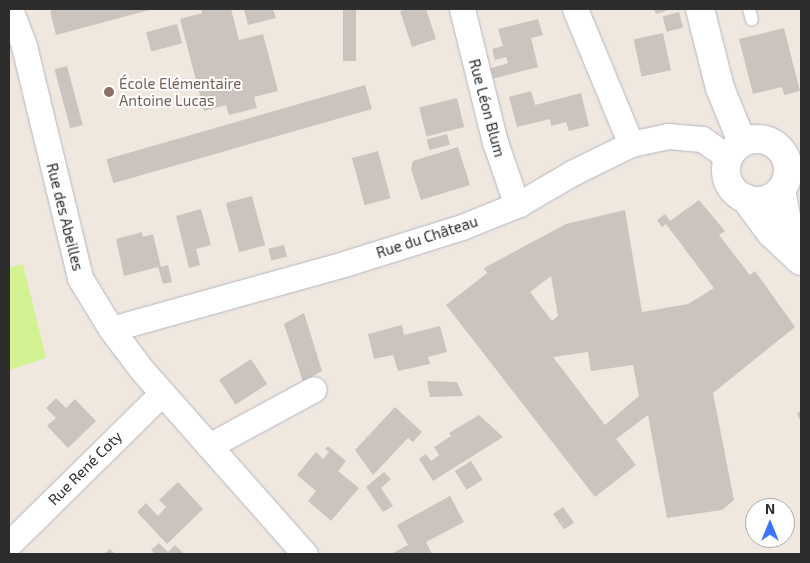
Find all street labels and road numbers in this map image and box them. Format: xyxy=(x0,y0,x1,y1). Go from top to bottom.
street label: Rue Léon Blum xyxy=(465,57,509,159)
street label: Rue des Abeilles xyxy=(43,161,87,273)
street label: Rue du Château xyxy=(374,212,480,262)
street label: Rue René Coty xyxy=(44,427,126,509)

